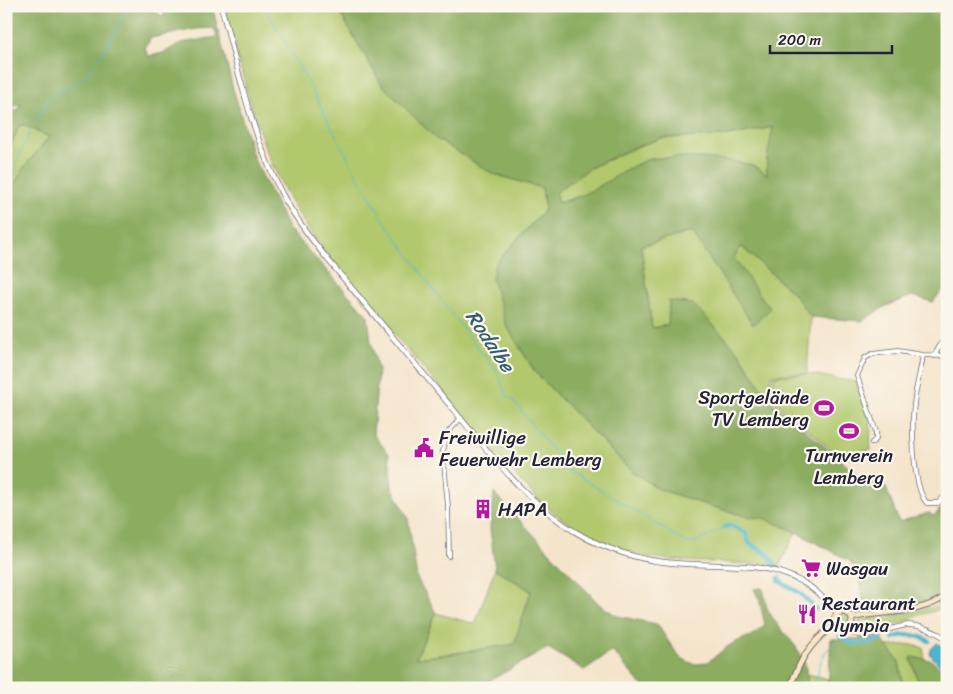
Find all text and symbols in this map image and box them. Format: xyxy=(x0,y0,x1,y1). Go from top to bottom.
scale bar xyxy=(770,22,893,54)
text: 200 m xyxy=(778,27,822,53)
water label: Rodalbe xyxy=(456,303,525,381)
place label: Sportgelände TV Lemberg xyxy=(698,381,809,436)
sports icon: Sportgelände TV Lemberg xyxy=(813,397,835,419)
sports icon: Turnverein Lemberg xyxy=(838,420,860,442)
place label: Freiwillige Feuerwehr Lemberg xyxy=(439,421,602,476)
public building icon: Freiwillige Feuerwehr Lemberg xyxy=(413,437,435,459)
place label: Turnverein Lemberg xyxy=(805,439,893,494)
place label: HAPA xyxy=(498,493,547,526)
building icon: HAPA xyxy=(472,498,494,520)
place label: Wasgau xyxy=(826,552,888,585)
supermarket icon: Wasgau xyxy=(800,557,822,579)
place label: Restaurant Olympia xyxy=(822,587,916,642)
restaurant icon: Restaurant Olympia xyxy=(796,603,818,625)

